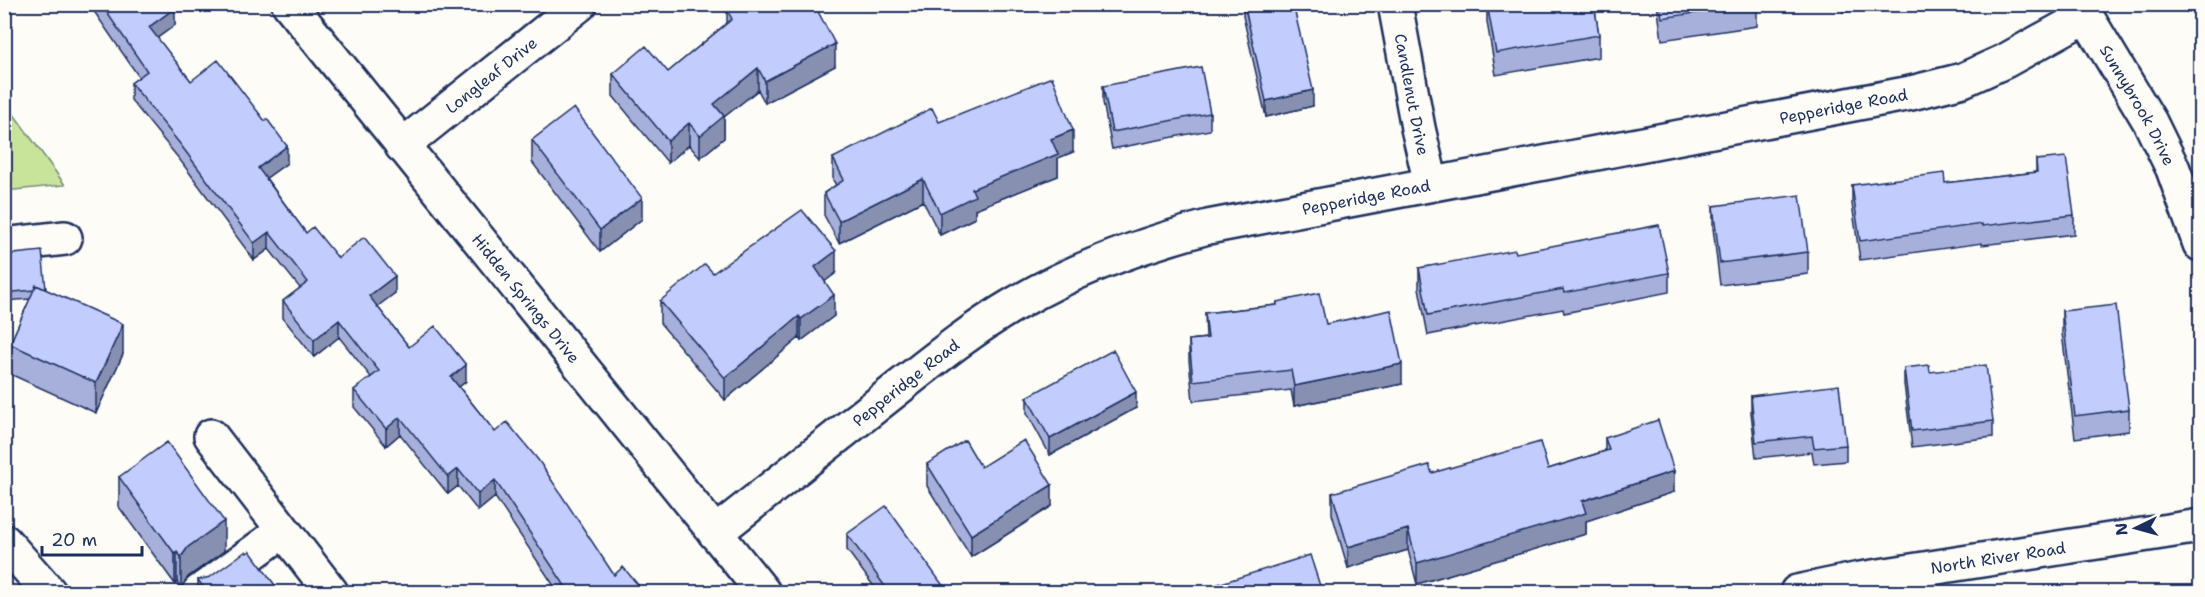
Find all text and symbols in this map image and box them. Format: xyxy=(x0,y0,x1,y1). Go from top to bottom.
street label: Longleaf Drive xyxy=(441,32,542,118)
street label: Candlenut Drive xyxy=(1390,32,1434,157)
street label: Sunnybrook Drive xyxy=(2095,41,2180,169)
street label: Pepperidge Road xyxy=(1778,84,1910,129)
street label: Pepperidge Road xyxy=(1300,175,1432,220)
street label: Hidden Springs Drive xyxy=(467,229,585,368)
street label: Pepperidge Road xyxy=(848,334,964,431)
north arrow xyxy=(2106,498,2166,558)
scale bar xyxy=(42,519,142,557)
text: N xyxy=(2111,522,2133,536)
text: 20 m xyxy=(51,528,97,552)
street label: North River Road xyxy=(1929,537,2067,579)

